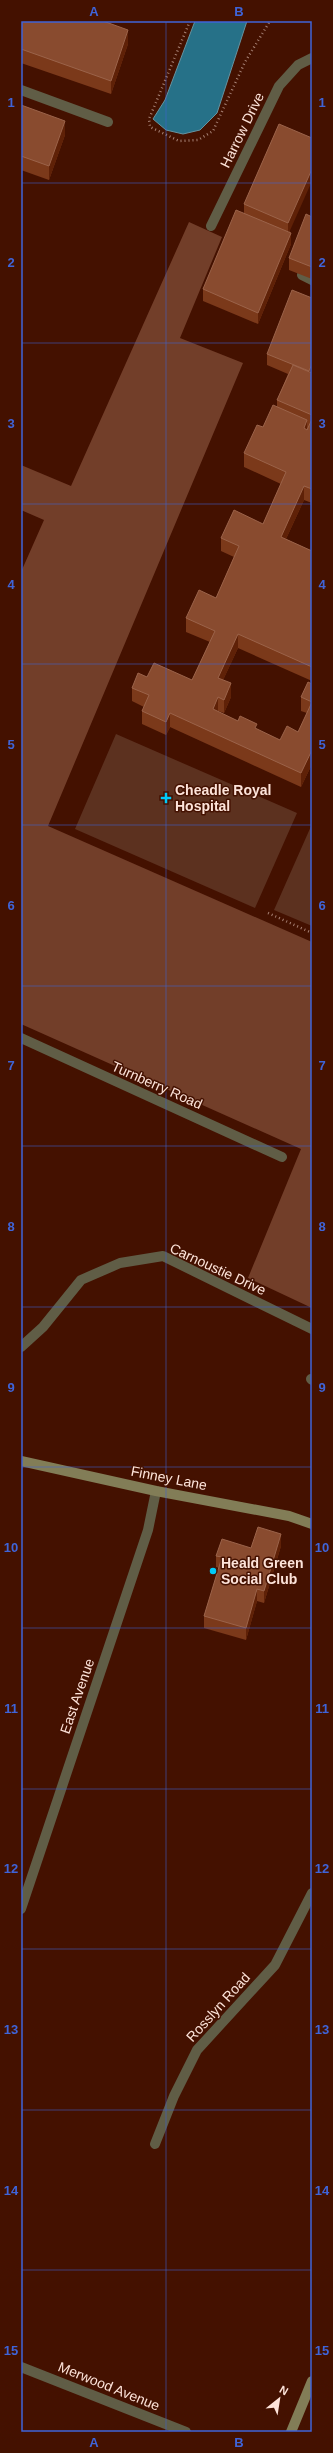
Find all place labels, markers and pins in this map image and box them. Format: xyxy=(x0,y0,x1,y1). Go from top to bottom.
place label: Cheadle Royal Hospital xyxy=(175,782,271,814)
marker: Cheadle Royal Hospital xyxy=(160,792,172,804)
place label: Heald Green Social Club xyxy=(221,1555,303,1587)
marker: Heald Green Social Club xyxy=(208,1566,218,1576)

